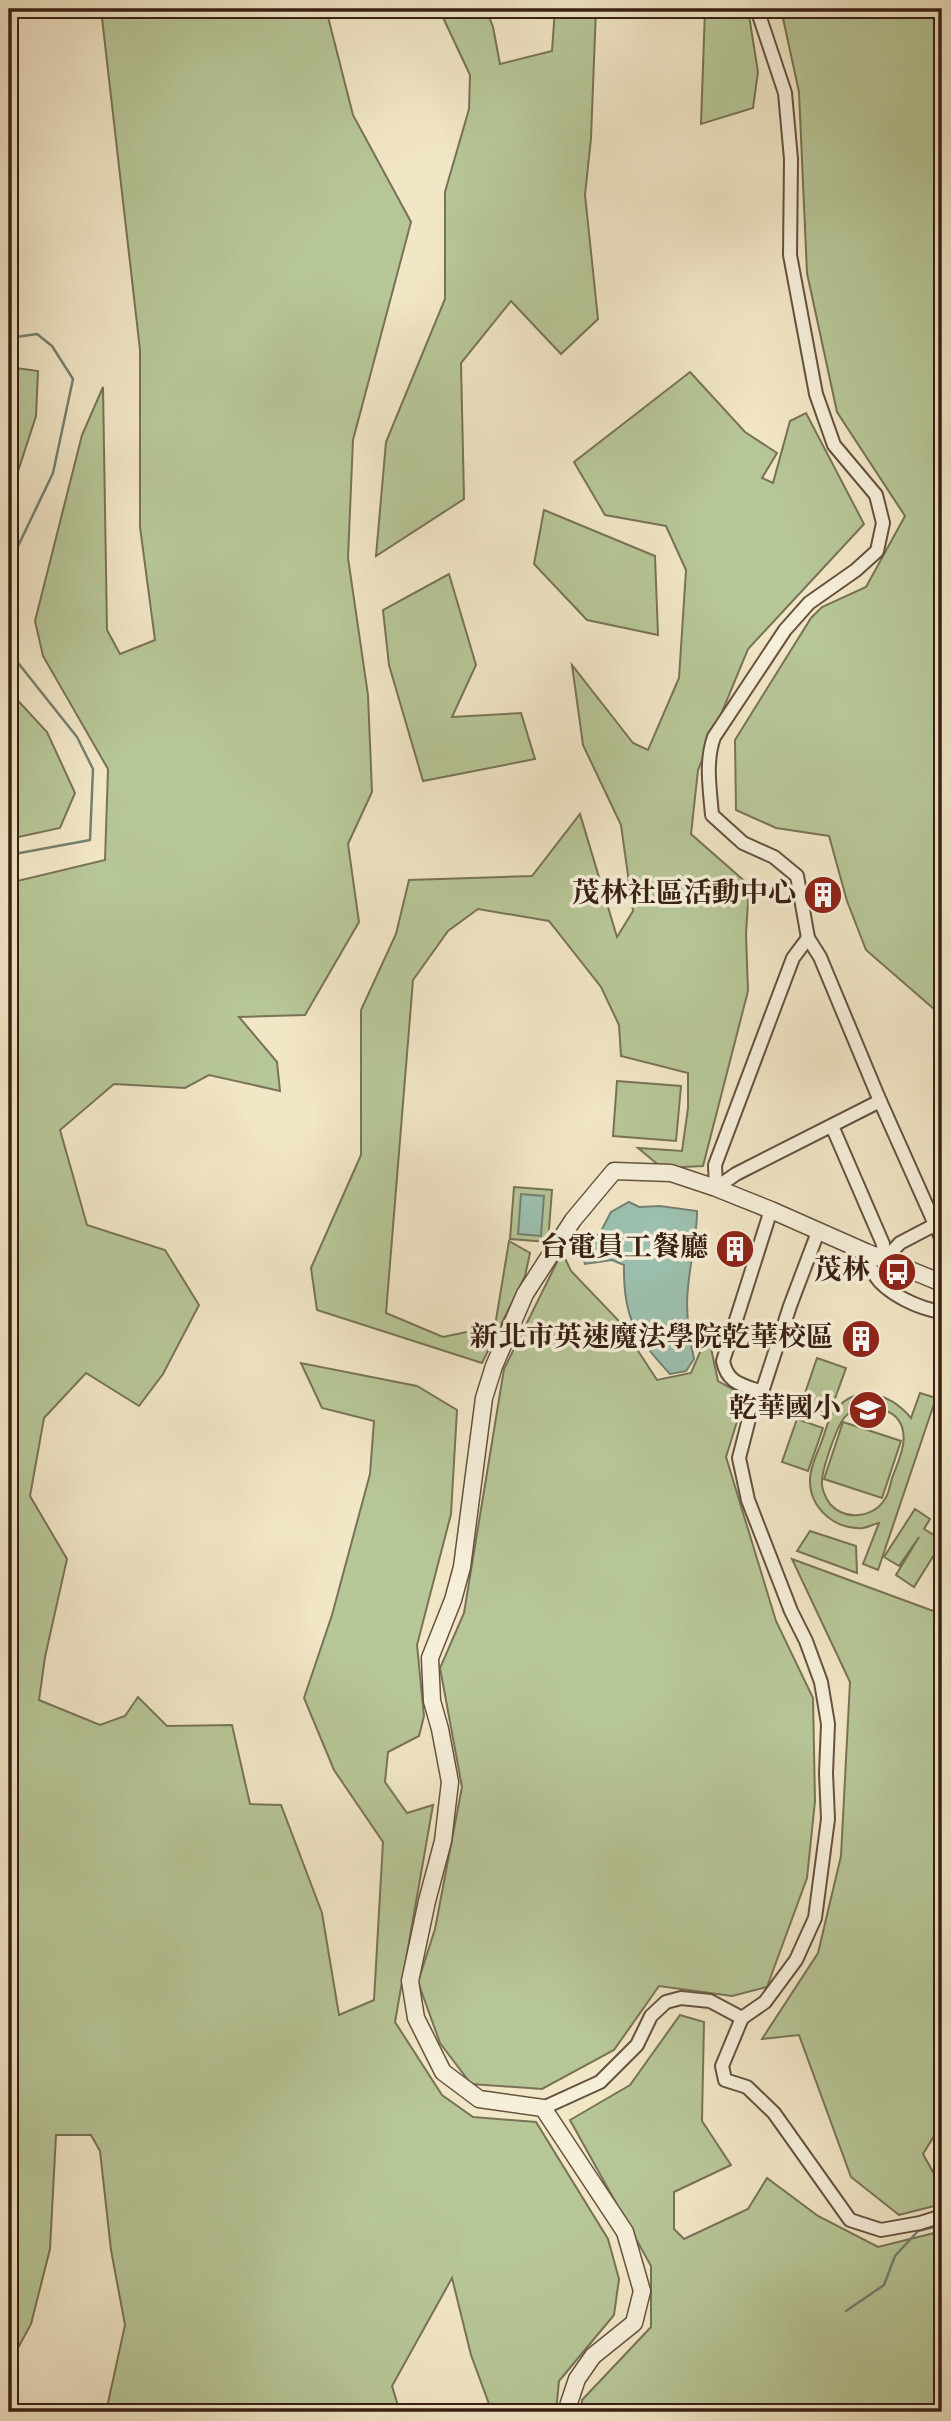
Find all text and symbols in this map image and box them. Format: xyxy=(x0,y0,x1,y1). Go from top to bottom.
building icon: 茂林社區活動中心 xyxy=(802,874,844,916)
place label: 茂林社區活動中心 xyxy=(572,877,796,909)
building icon: 台電員工餐廳 xyxy=(714,1228,756,1270)
place label: 台電員工餐廳 xyxy=(540,1231,708,1263)
bus stop icon: 茂林 xyxy=(876,1251,918,1293)
place label: 茂林 xyxy=(814,1255,870,1286)
building icon: 新北市英速魔法學院乾華校區 xyxy=(840,1318,882,1360)
place label: 新北市英速魔法學院乾華校區 xyxy=(470,1321,834,1353)
school or university icon: 乾華國小 xyxy=(847,1389,889,1431)
place label: 乾華國小 xyxy=(729,1393,841,1424)

